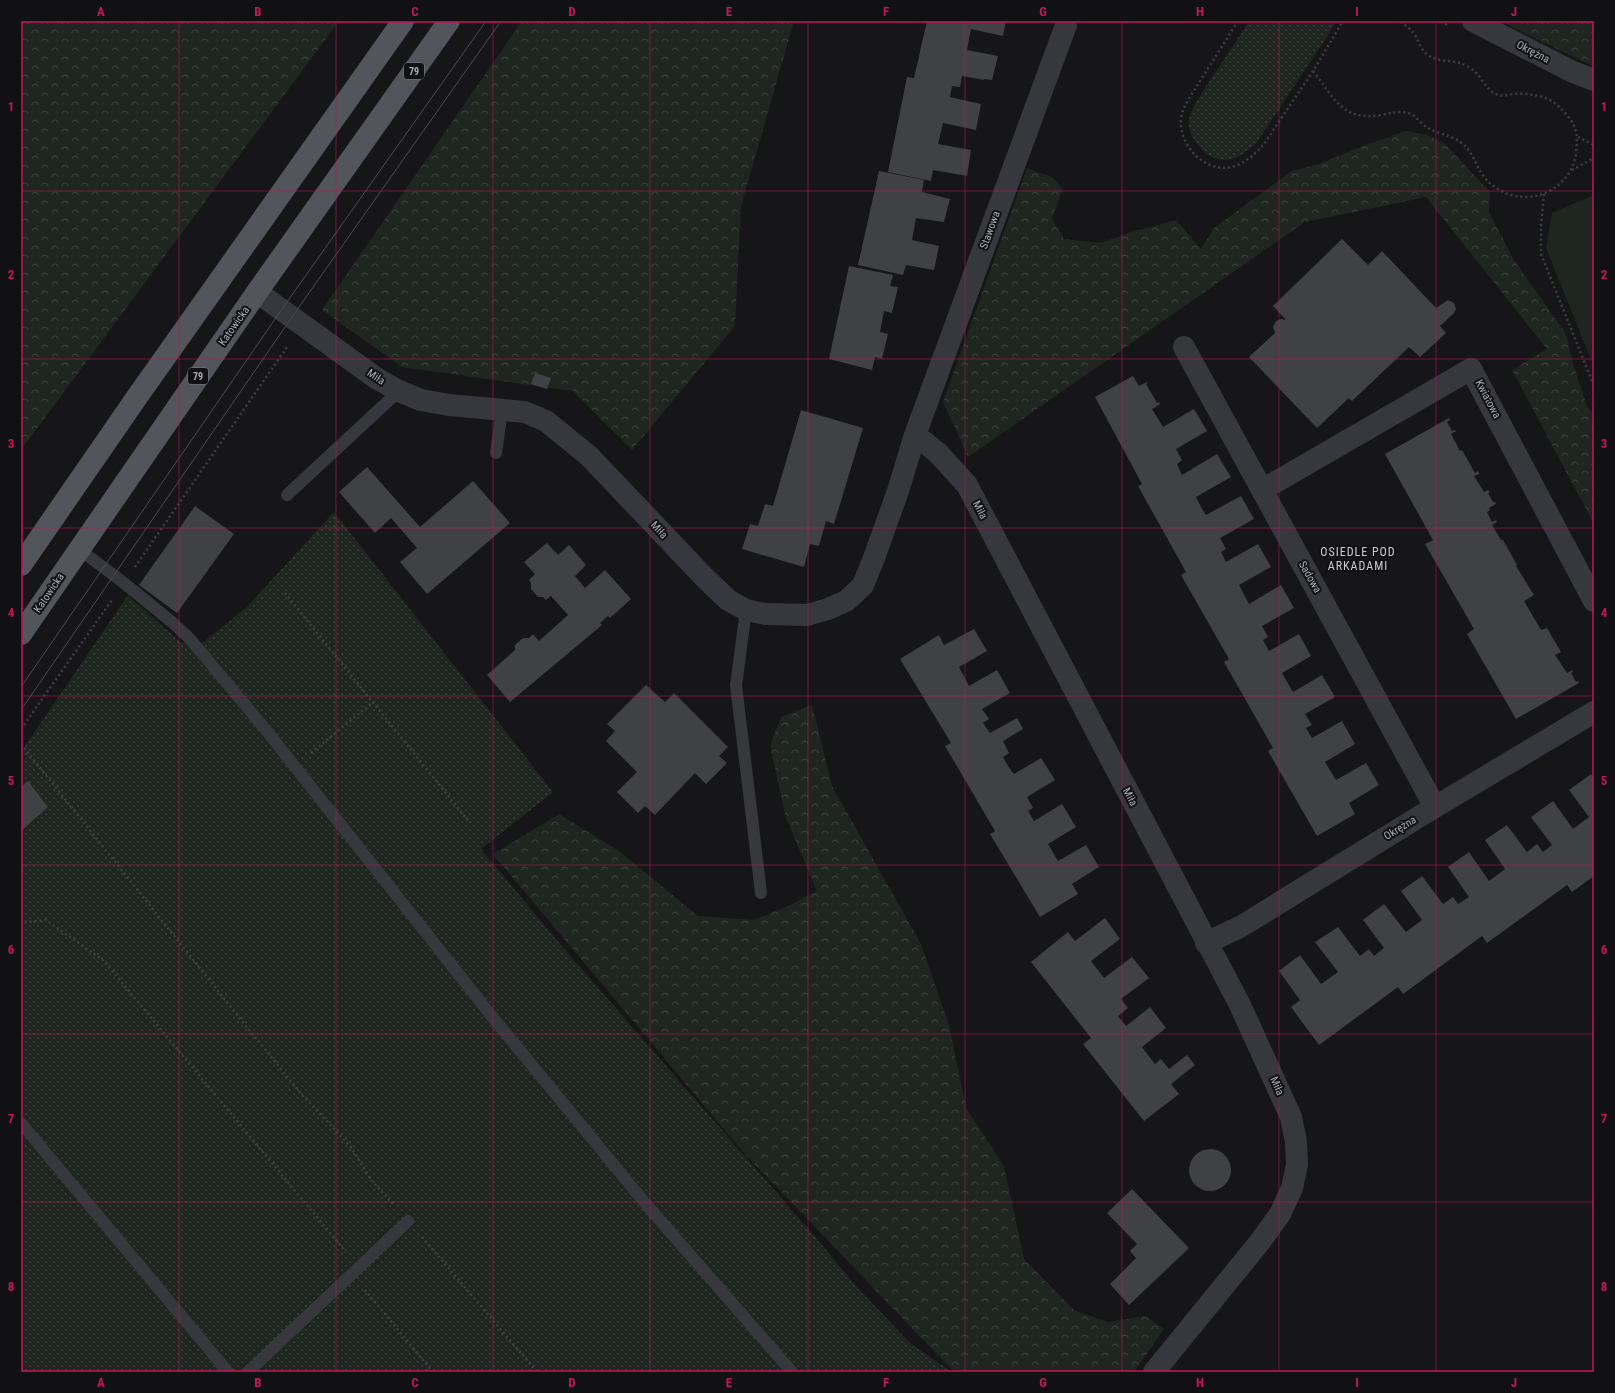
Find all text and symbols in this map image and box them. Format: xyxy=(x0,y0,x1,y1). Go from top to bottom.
text: A xyxy=(97,4,105,19)
text: B xyxy=(254,4,262,19)
text: C xyxy=(411,4,419,19)
text: D xyxy=(568,4,576,19)
text: E xyxy=(726,4,733,19)
text: F xyxy=(883,4,889,19)
text: G xyxy=(1039,4,1047,19)
text: H xyxy=(1196,4,1204,19)
text: I xyxy=(1355,4,1359,19)
text: J xyxy=(1511,4,1517,19)
street label: Okrężna xyxy=(1514,38,1552,66)
road number: 79 xyxy=(404,63,424,79)
text: 1 xyxy=(8,99,14,114)
text: 1 xyxy=(1601,99,1607,114)
street label: Stawowa xyxy=(977,209,1003,251)
text: 2 xyxy=(8,267,15,282)
text: 2 xyxy=(1601,267,1608,282)
street label: Katowicka xyxy=(216,304,252,348)
street label: Miła xyxy=(365,366,387,388)
road number: 79 xyxy=(188,368,208,384)
street label: Kwiatowa xyxy=(1472,378,1504,420)
text: 3 xyxy=(8,436,14,451)
text: 3 xyxy=(1601,436,1607,451)
street label: Miła xyxy=(970,499,990,521)
street label: Miła xyxy=(648,519,670,541)
district label: OSIEDLE POD ARKADAMI xyxy=(1320,545,1396,573)
street label: Sadowa xyxy=(1296,559,1324,595)
street label: Katowicka xyxy=(31,571,67,615)
text: 4 xyxy=(8,605,15,620)
text: 4 xyxy=(1601,605,1608,620)
text: 5 xyxy=(8,773,15,788)
text: 5 xyxy=(1601,773,1608,788)
street label: Miła xyxy=(1120,786,1140,808)
street label: Okrężna xyxy=(1382,813,1418,843)
text: 6 xyxy=(8,942,15,957)
text: 6 xyxy=(1601,942,1608,957)
street label: Miła xyxy=(1267,1075,1287,1097)
text: 7 xyxy=(8,1111,15,1126)
text: 7 xyxy=(1601,1111,1608,1126)
text: 8 xyxy=(8,1279,14,1294)
text: 8 xyxy=(1601,1279,1607,1294)
text: A xyxy=(97,1375,105,1390)
text: B xyxy=(254,1375,262,1390)
text: C xyxy=(411,1375,419,1390)
text: D xyxy=(568,1375,576,1390)
text: E xyxy=(726,1375,733,1390)
text: F xyxy=(883,1375,889,1390)
text: G xyxy=(1039,1375,1047,1390)
text: H xyxy=(1196,1375,1204,1390)
text: I xyxy=(1355,1375,1359,1390)
text: J xyxy=(1511,1375,1517,1390)

